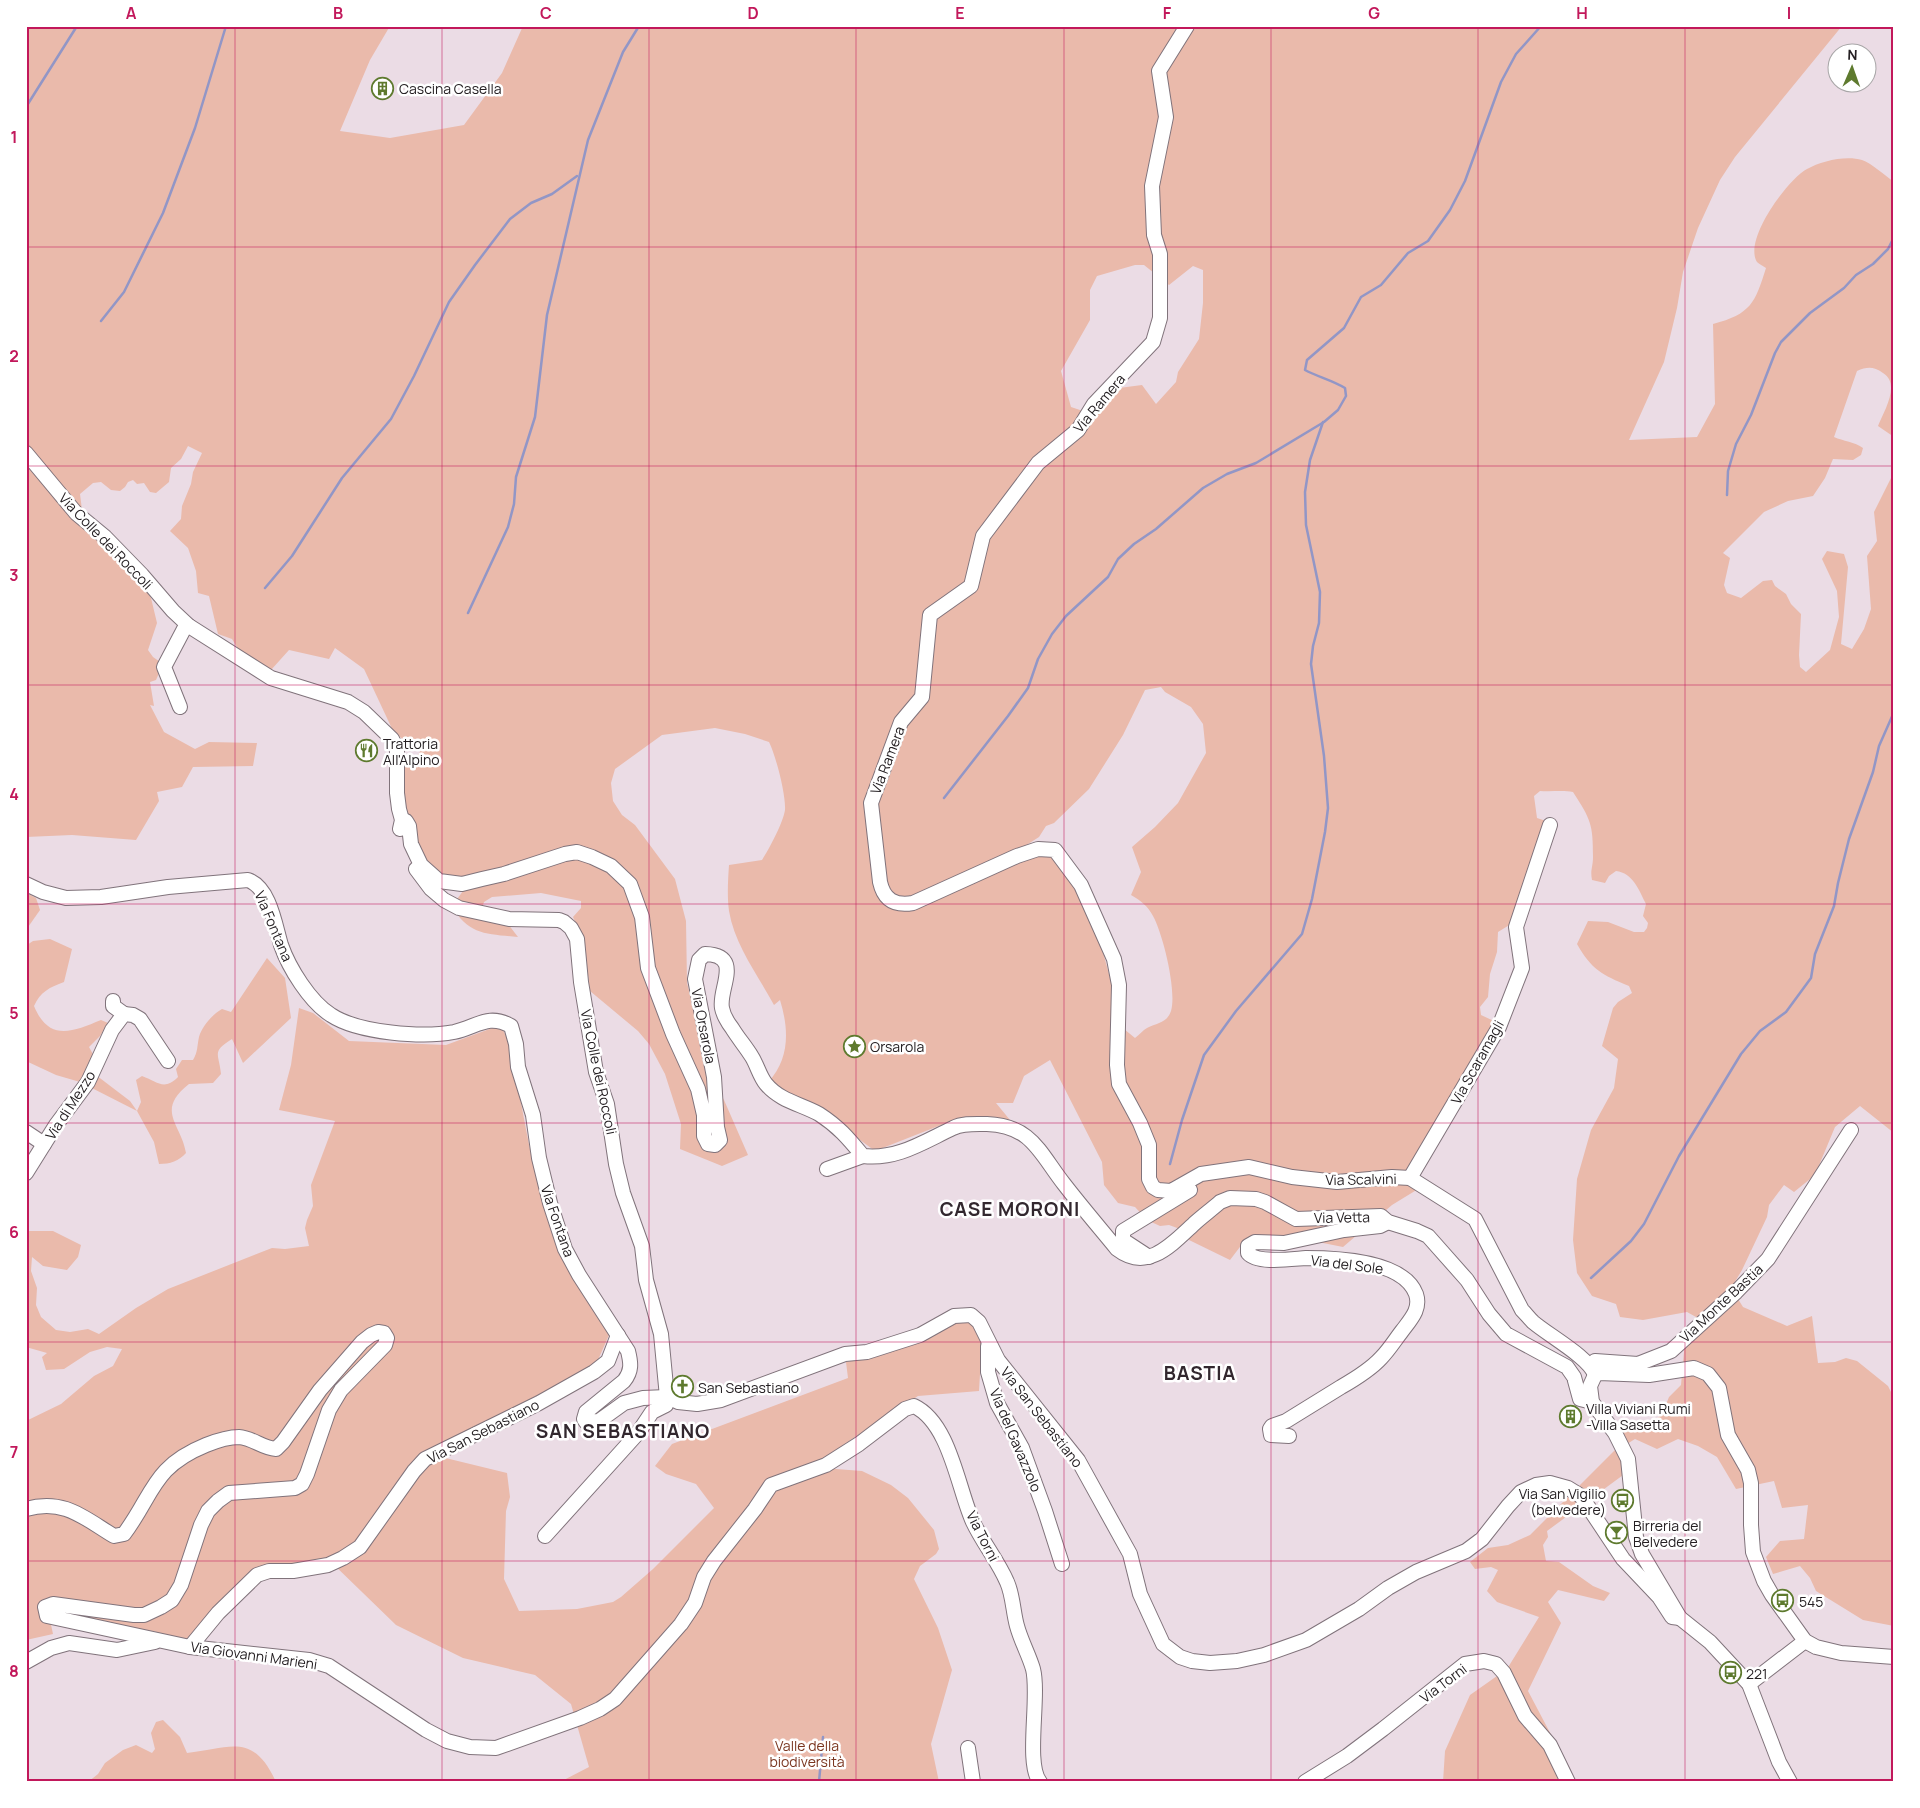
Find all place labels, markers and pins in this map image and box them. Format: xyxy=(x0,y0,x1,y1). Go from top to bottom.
building icon: Cascina Casella xyxy=(371,76,395,100)
place label: Cascina Casella xyxy=(399,79,502,98)
place label: Trattoria All'Alpino xyxy=(383,734,440,769)
restaurant icon: Trattoria All'Alpino xyxy=(355,739,379,763)
place icon: Orsarola xyxy=(842,1034,866,1058)
place label: Orsarola xyxy=(870,1037,924,1056)
church icon: San Sebastiano xyxy=(670,1375,694,1399)
place label: San Sebastiano xyxy=(698,1378,799,1397)
place label: Villa Viviani Rumi -Villa Sasetta xyxy=(1586,1399,1691,1434)
building icon: Villa Viviani Rumi -Villa Sasetta xyxy=(1558,1404,1582,1428)
place label: Via San Vigilio (belvedere) xyxy=(1519,1484,1606,1519)
bus stop icon: Via San Vigilio (belvedere) xyxy=(1610,1489,1634,1513)
place label: Birreria del Belvedere xyxy=(1633,1516,1702,1551)
bar icon: Birreria del Belvedere xyxy=(1605,1521,1629,1545)
bus stop icon: 545 xyxy=(1771,1589,1795,1613)
place label: 545 xyxy=(1799,1592,1823,1611)
bus stop icon: 221 xyxy=(1718,1661,1742,1685)
place label: 221 xyxy=(1746,1664,1767,1683)

